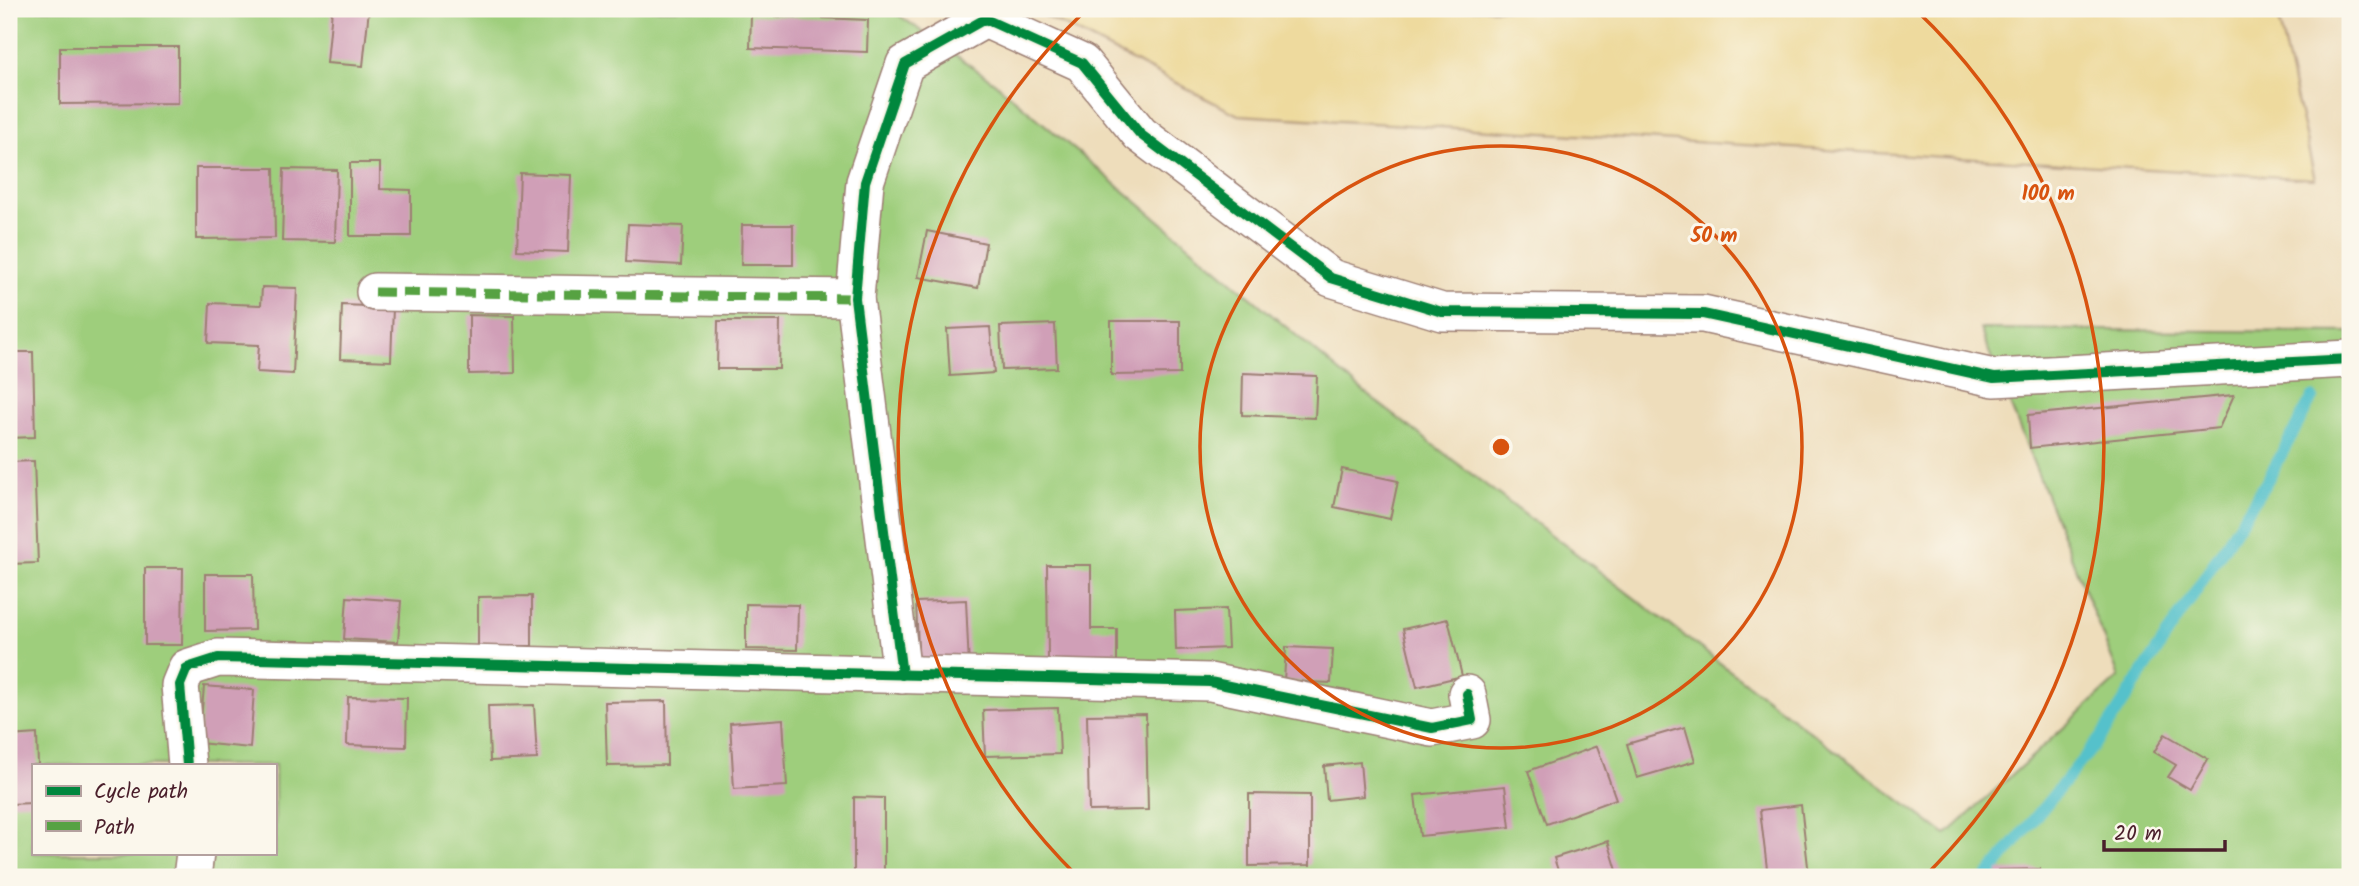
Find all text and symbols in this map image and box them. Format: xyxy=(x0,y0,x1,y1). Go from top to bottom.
text: 100 m xyxy=(2021,178,2075,211)
text: 50 m xyxy=(1690,220,1737,253)
centre of rings xyxy=(1489,435,1513,459)
legend xyxy=(32,764,276,854)
text: Cycle path xyxy=(94,776,188,809)
scale bar xyxy=(2104,809,2224,853)
text: Path xyxy=(94,812,135,845)
text: 20 m xyxy=(2114,818,2162,851)

